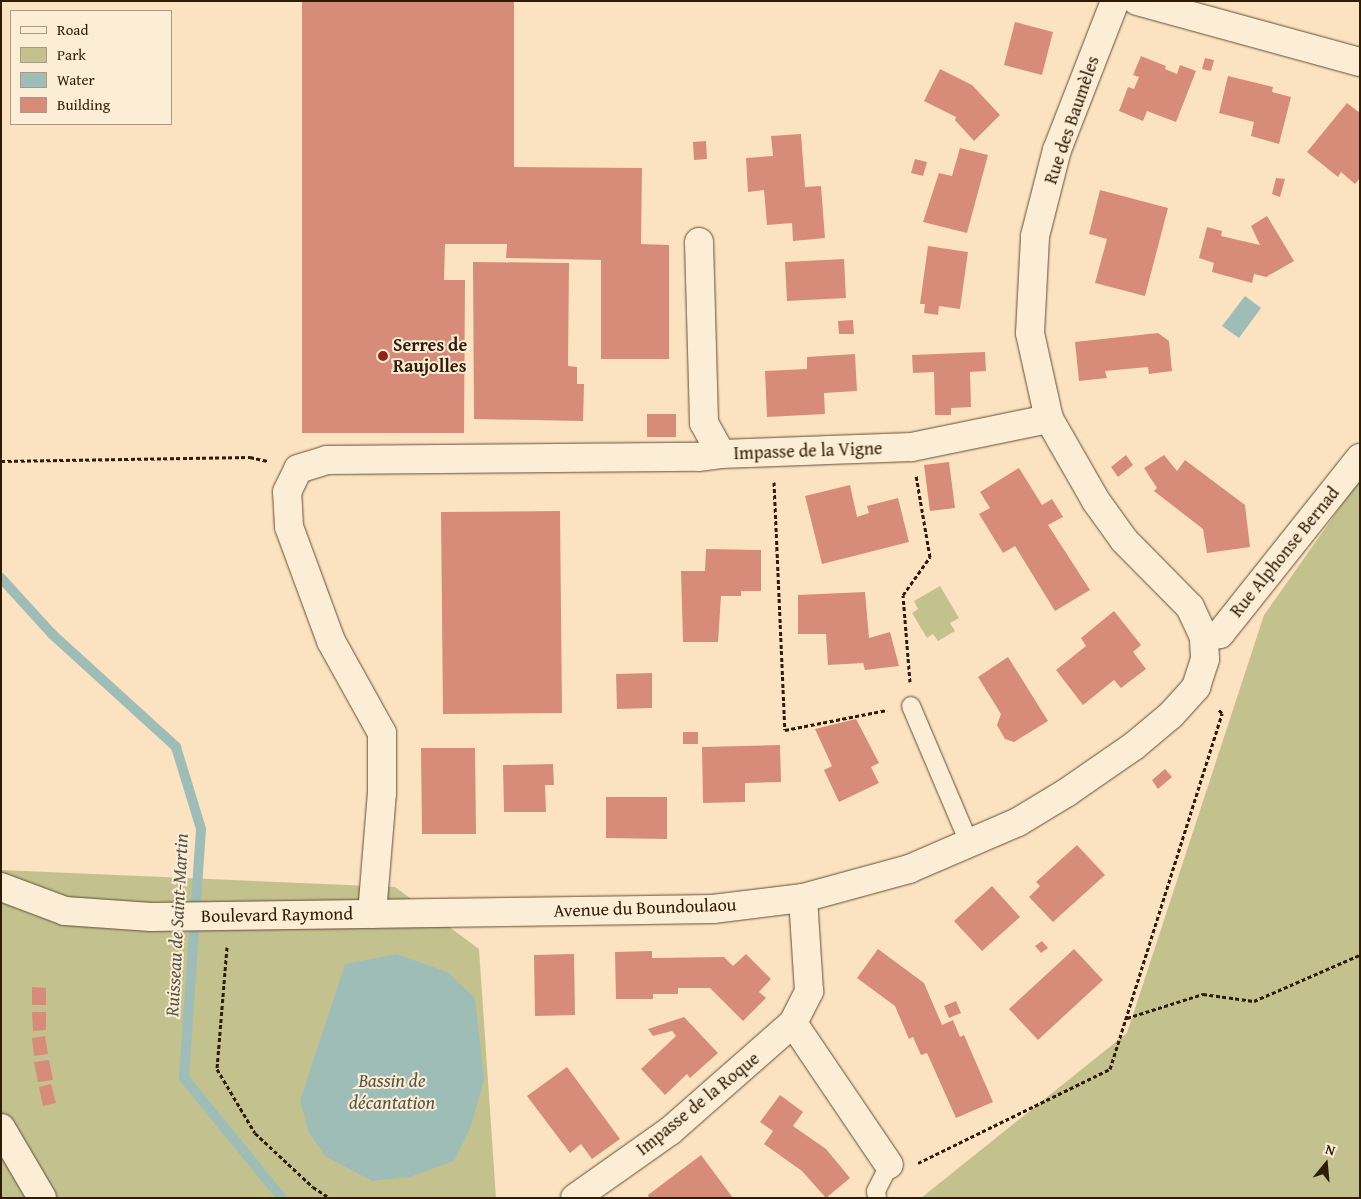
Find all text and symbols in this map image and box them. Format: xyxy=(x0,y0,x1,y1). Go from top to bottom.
legend xyxy=(10,10,172,125)
text: Road xyxy=(57,19,88,40)
text: Park xyxy=(57,44,86,65)
street label: Rue des Baumèles xyxy=(1040,53,1104,187)
text: Water xyxy=(57,69,95,90)
text: Building xyxy=(57,94,110,115)
place label: Serres de Raujolles xyxy=(393,335,467,378)
marker: Serres de Raujolles xyxy=(377,350,389,362)
street label: Impasse de la Vigne xyxy=(733,438,883,464)
street label: Rue Alphonse Bernad xyxy=(1226,482,1344,622)
water label: Ruisseau de Saint-Martin xyxy=(161,833,193,1017)
street label: Avenue du Boundoulaou xyxy=(553,894,737,922)
street label: Boulevard Raymond xyxy=(201,903,353,927)
street label: Impasse de la Roque xyxy=(632,1048,764,1160)
water label: Bassin de décantation xyxy=(349,1070,435,1114)
north arrow xyxy=(1301,1139,1351,1189)
text: N xyxy=(1323,1139,1338,1161)

